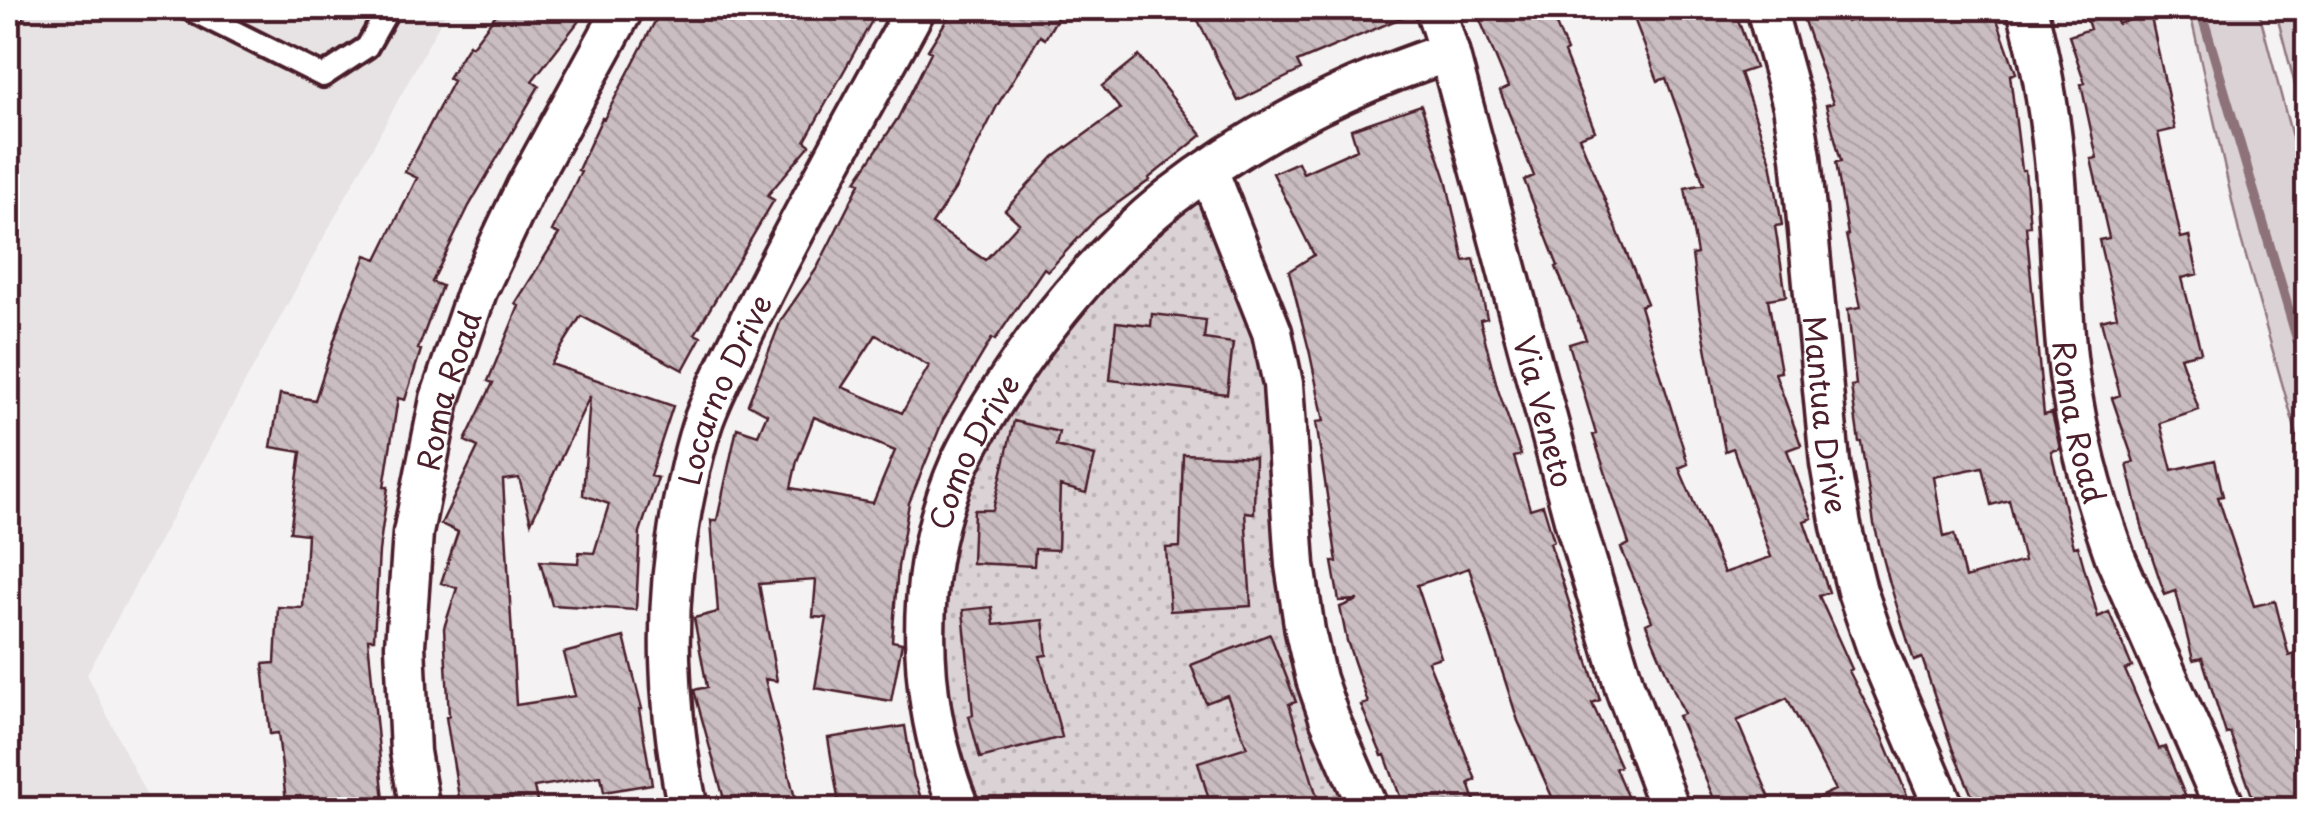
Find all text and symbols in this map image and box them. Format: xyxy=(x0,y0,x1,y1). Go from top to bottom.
street label: Locarno Drive xyxy=(665,286,782,489)
street label: Roma Road xyxy=(404,304,491,474)
street label: Mantua Drive xyxy=(1794,313,1861,517)
street label: Via Veneto xyxy=(1503,330,1587,492)
street label: Roma Road xyxy=(2043,339,2118,508)
street label: Como Drive xyxy=(916,364,1029,534)

